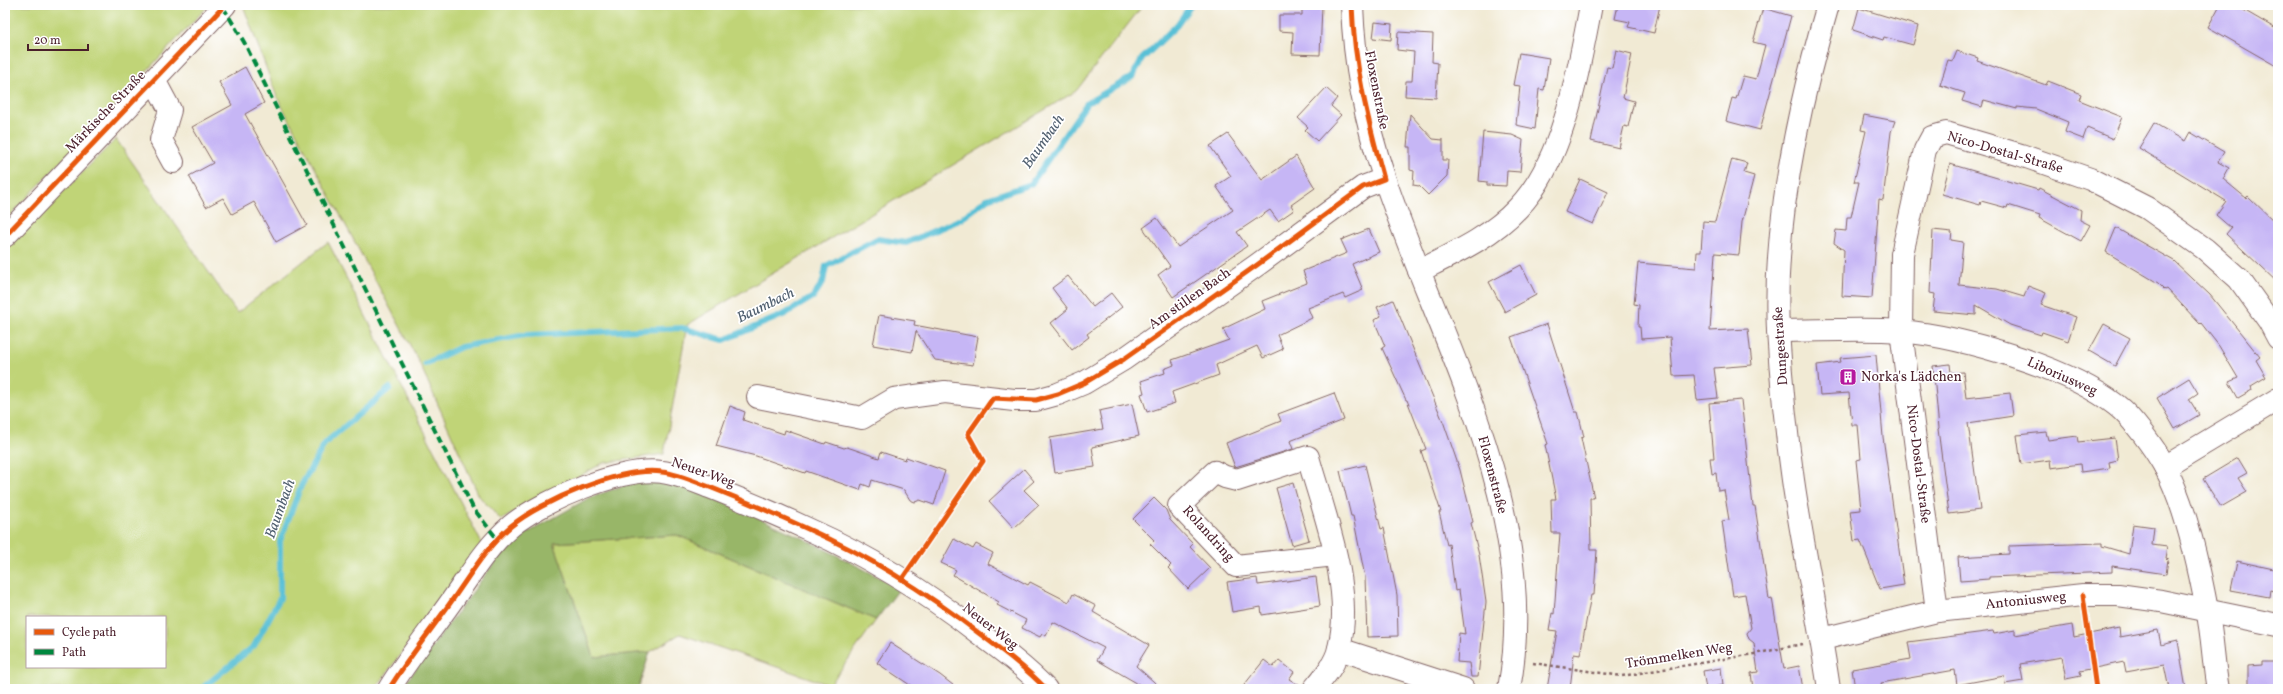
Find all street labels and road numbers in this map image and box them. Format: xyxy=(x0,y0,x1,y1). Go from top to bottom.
street label: Floxenstraße xyxy=(1359,49,1393,131)
street label: Märkische Straße xyxy=(62,66,151,157)
street label: Nico-Dostal-Straße xyxy=(1945,127,2066,179)
street label: Am stillen Bach xyxy=(1145,264,1235,334)
street label: Dungestraße xyxy=(1769,306,1793,386)
street label: Liboriusweg xyxy=(2024,353,2100,401)
street label: Nico-Dostal-Straße xyxy=(1901,403,1935,525)
street label: Floxenstraße xyxy=(1472,434,1512,516)
street label: Neuer Weg xyxy=(668,453,738,493)
street label: Rolandring xyxy=(1178,502,1238,566)
street label: Antoniusweg xyxy=(1985,587,2067,615)
street label: Neuer Weg xyxy=(958,599,1022,655)
street label: Trömmelken Weg xyxy=(1624,638,1734,674)

